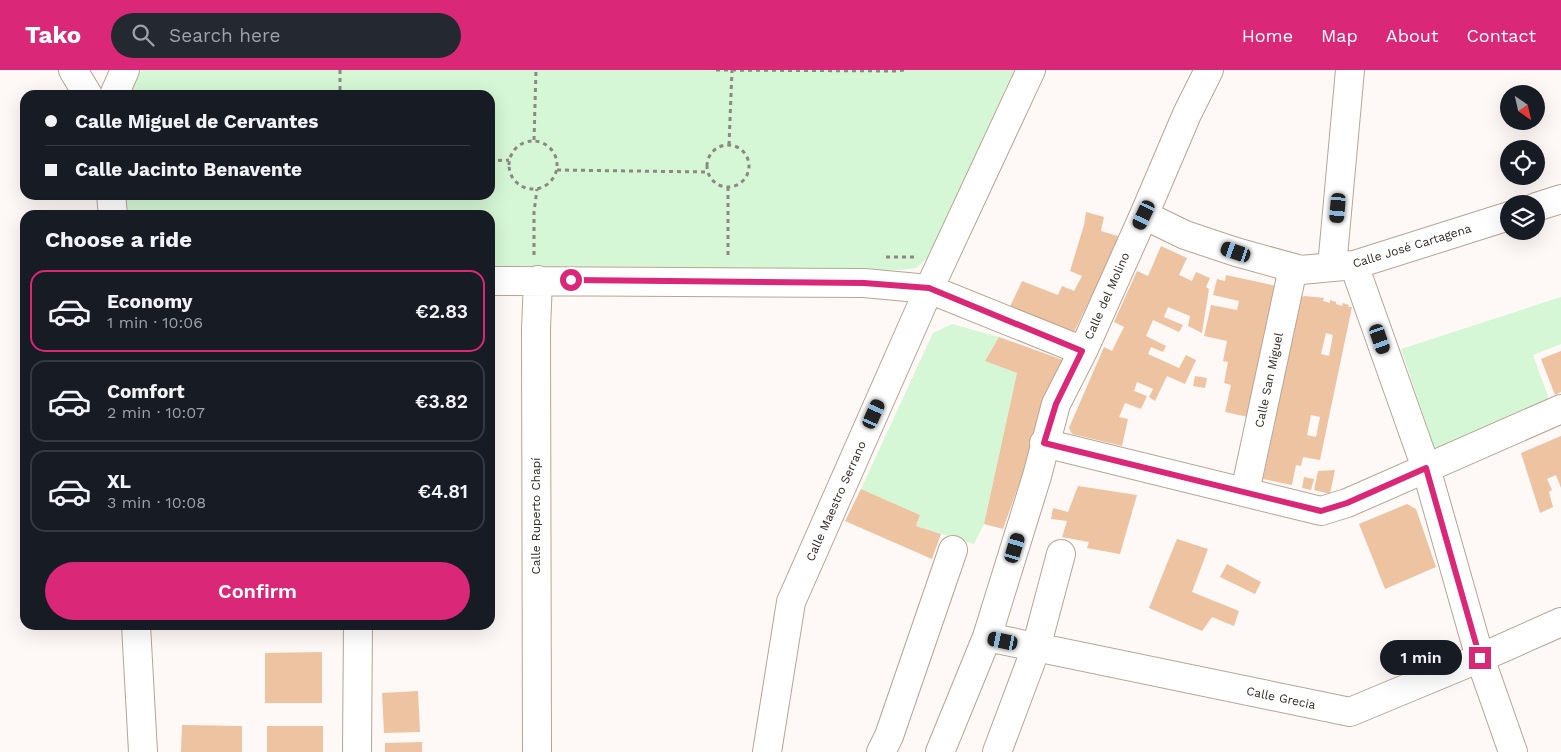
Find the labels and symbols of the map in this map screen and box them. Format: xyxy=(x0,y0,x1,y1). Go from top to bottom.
north arrow xyxy=(1500,85,1545,130)
car xyxy=(1329,192,1346,224)
car xyxy=(1130,198,1157,232)
street label: Calle José Cartagena xyxy=(1351,221,1473,271)
car xyxy=(1219,240,1252,264)
street label: Calle del Molino xyxy=(1081,250,1133,342)
route start xyxy=(560,269,582,291)
car xyxy=(1368,322,1391,356)
street label: Calle San Miguel xyxy=(1252,331,1286,429)
car xyxy=(861,397,886,431)
street label: Calle Maestro Serrano xyxy=(803,439,869,563)
street label: Calle Ruperto Chapí xyxy=(529,457,543,575)
car xyxy=(1003,531,1026,565)
car xyxy=(986,631,1019,651)
callout: 1 min xyxy=(1380,640,1462,676)
route end xyxy=(1469,647,1491,669)
street label: Calle Grecia xyxy=(1245,684,1317,712)

